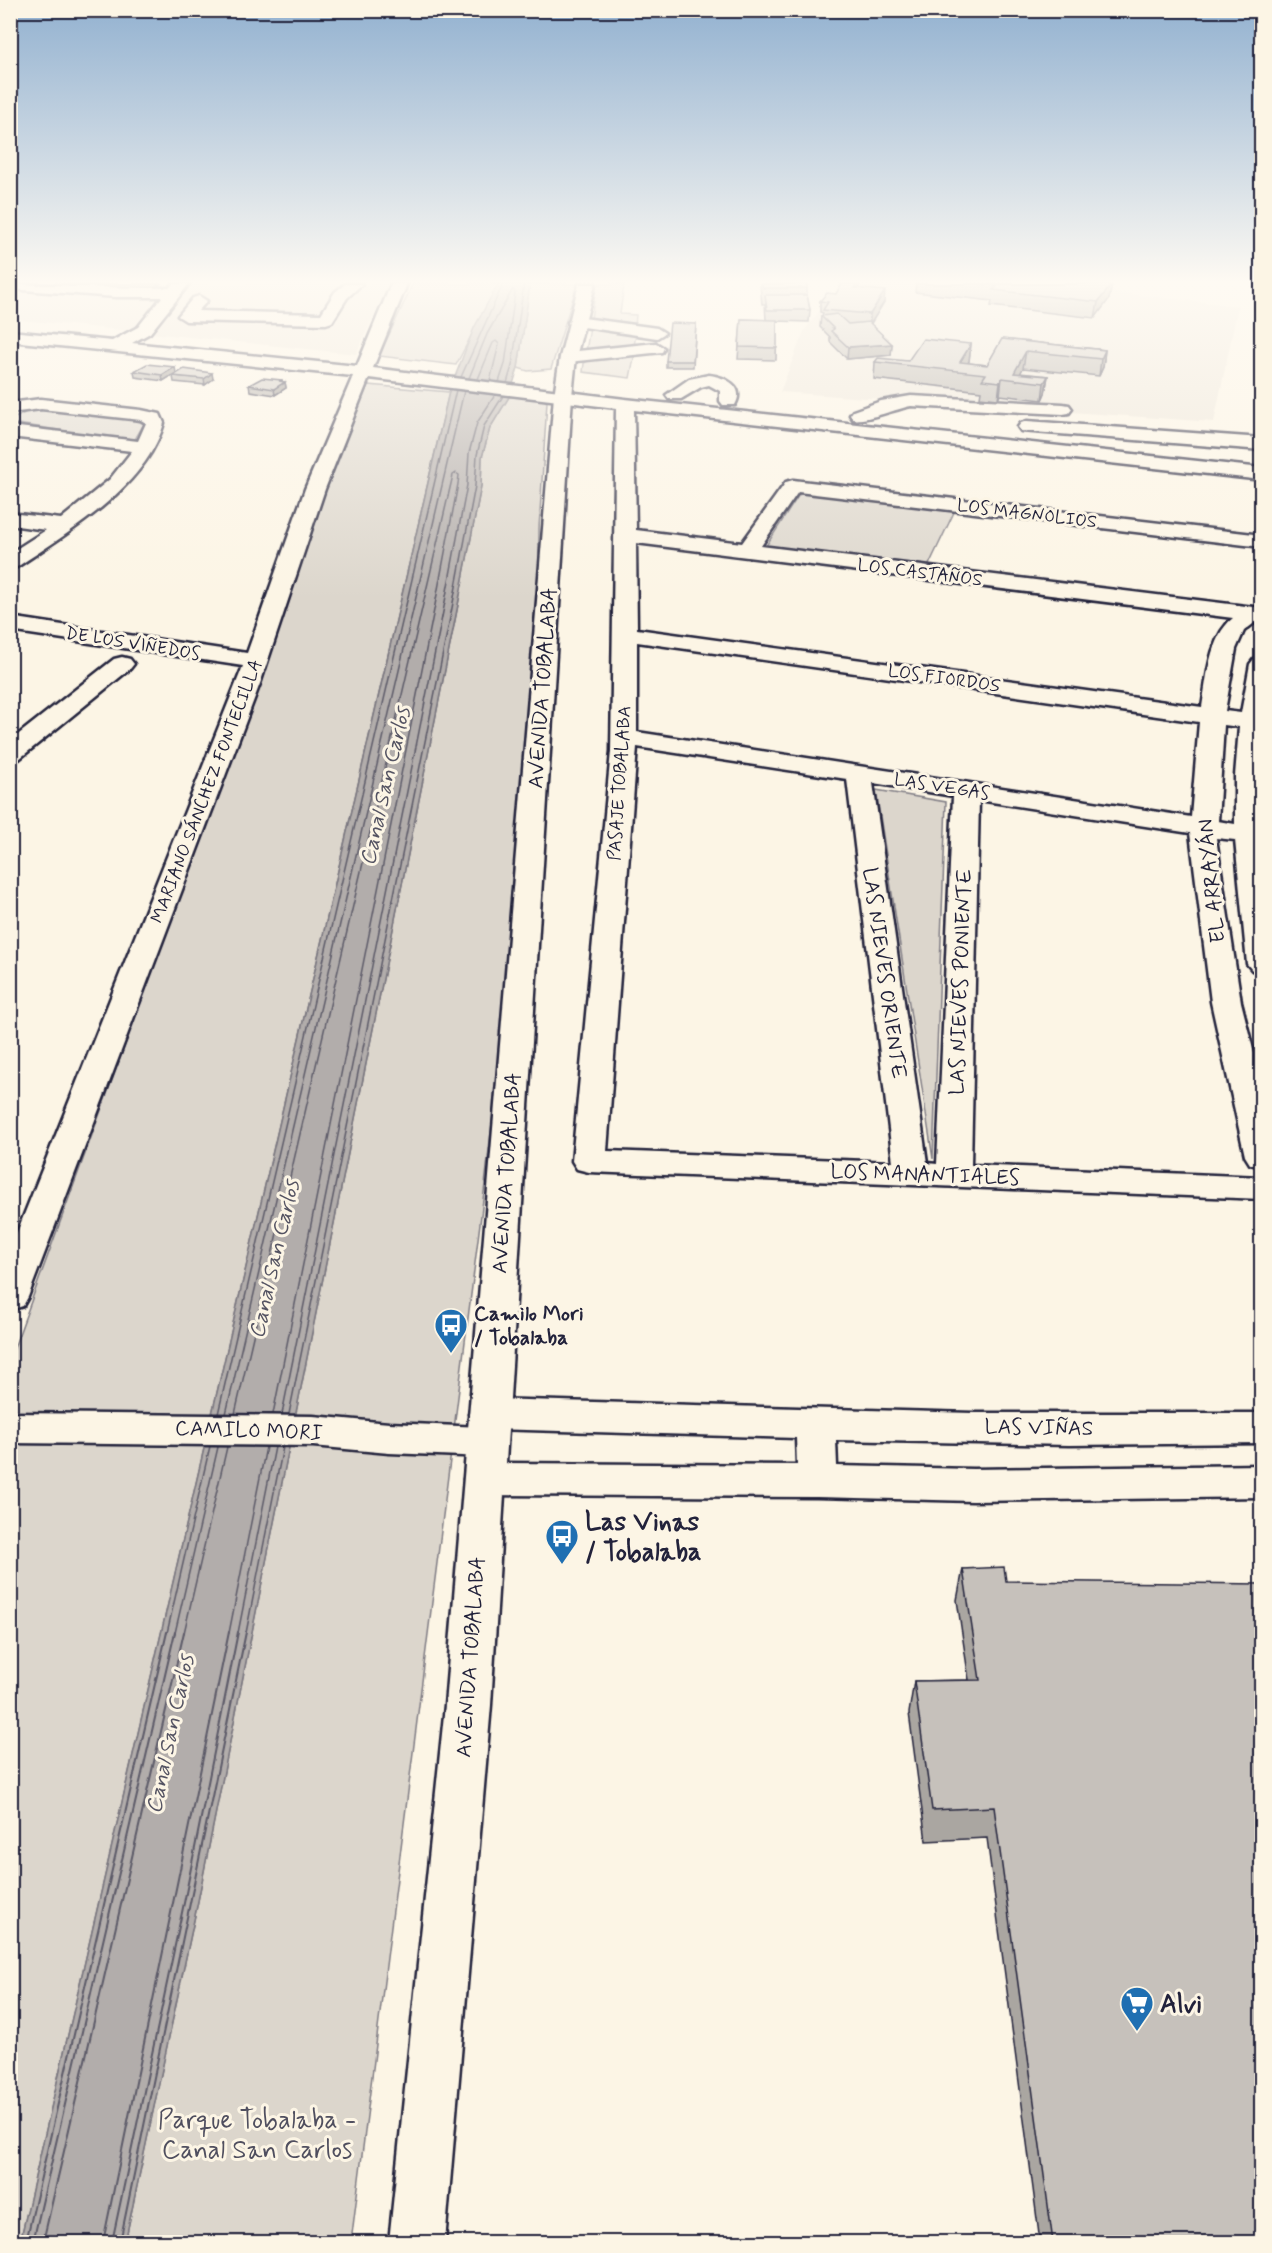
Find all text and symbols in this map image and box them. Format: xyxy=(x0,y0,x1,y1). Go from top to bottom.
street label: LOS MAGNOLIOS xyxy=(956,494,1098,534)
street label: LOS CASTAÑOS xyxy=(856,553,984,593)
street label: AVENIDA TOBALABA xyxy=(522,587,564,789)
street label: DE LOS VIÑEDOS xyxy=(64,621,202,666)
street label: MARIANO SÁNCHEZ FONTECILLA xyxy=(145,656,268,927)
street label: LOS FIORDOS xyxy=(886,659,1002,699)
water label: Canal San Carlos xyxy=(354,702,418,868)
street label: PASAJE TOBALABA xyxy=(603,705,637,861)
street label: LAS VEGAS xyxy=(893,768,991,806)
street label: EL ARRAYÁN xyxy=(1192,817,1232,944)
street label: LAS NIEVES ORIENTE xyxy=(855,866,913,1081)
street label: LAS NIEVES PONIENTE xyxy=(943,868,979,1096)
street label: AVENIDA TOBALABA xyxy=(486,1072,528,1274)
street label: LOS MANANTIALES xyxy=(830,1158,1020,1192)
water label: Canal San Carlos xyxy=(243,1175,307,1341)
place label: Camilo Mori / Tobalaba xyxy=(474,1300,584,1352)
bus stop icon: Camilo Mori / Tobalaba xyxy=(433,1307,469,1354)
street label: LAS VIÑAS xyxy=(984,1413,1094,1443)
street label: CAMILO MORI xyxy=(175,1414,323,1448)
place label: Las Vinas / Tobalaba xyxy=(585,1506,701,1570)
bus stop icon: Las Vinas / Tobalaba xyxy=(544,1518,580,1565)
street label: AVENIDA TOBALABA xyxy=(450,1556,492,1758)
water label: Canal San Carlos xyxy=(140,1650,202,1816)
supermarket icon: Alvi xyxy=(1119,1985,1155,2032)
place label: Alvi xyxy=(1160,1988,1202,2022)
park label: Parque Tobalaba - Canal San Carlos xyxy=(158,2104,356,2168)

